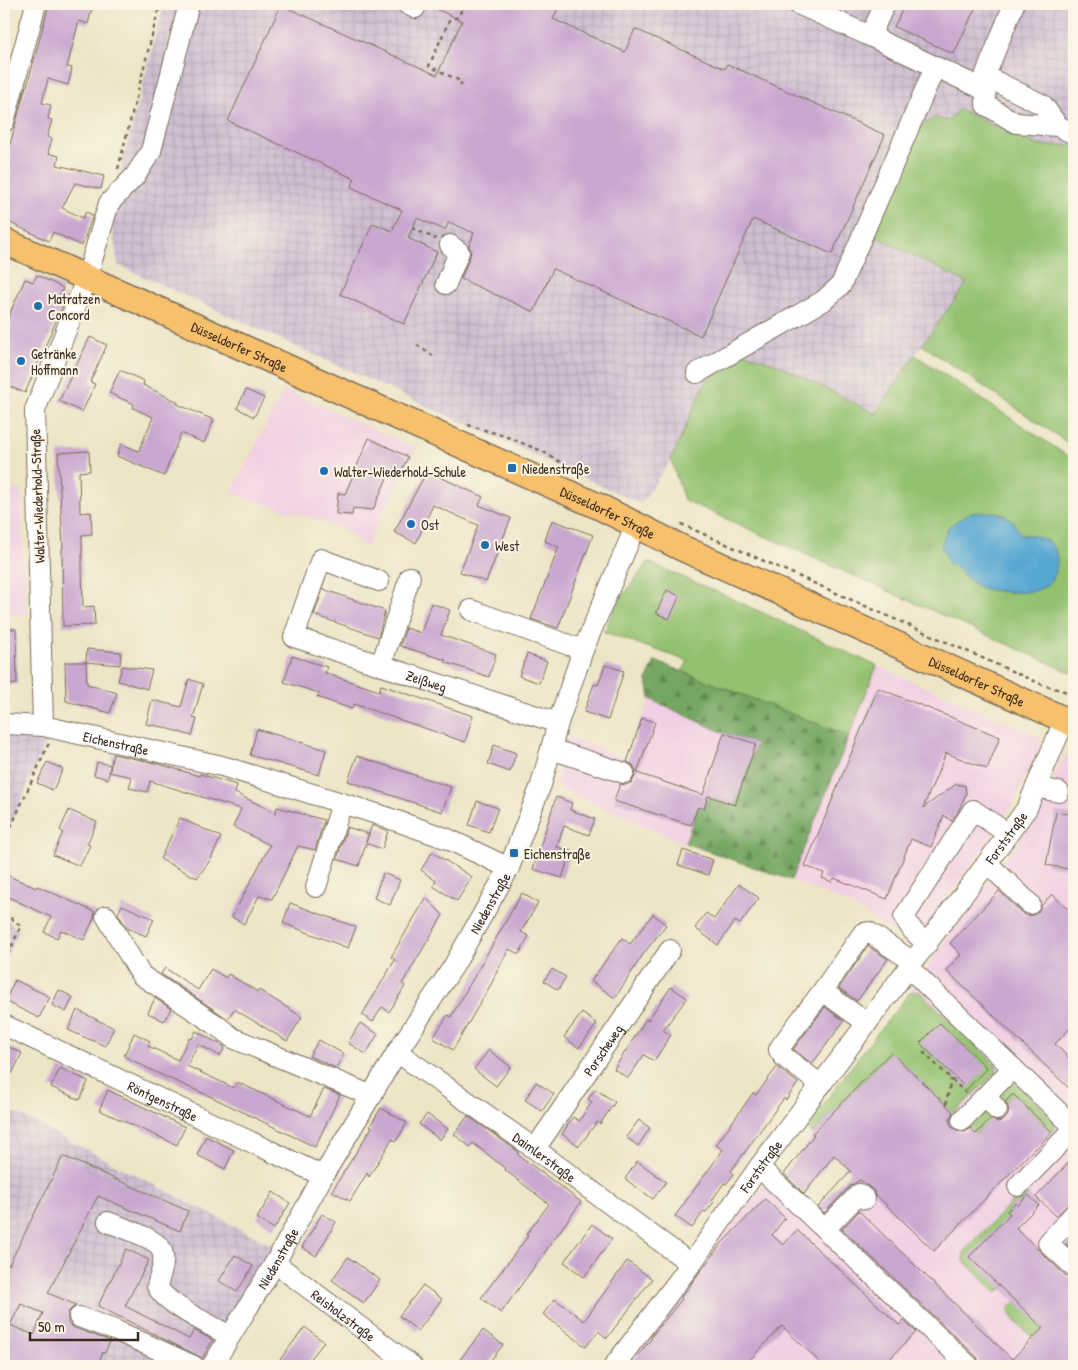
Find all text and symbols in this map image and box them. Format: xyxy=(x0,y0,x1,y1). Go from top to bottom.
place label: Matratzen Concord xyxy=(48,289,100,324)
marker: Matratzen Concord xyxy=(32,300,44,312)
street label: Düsseldorfer Straße xyxy=(189,316,291,376)
place label: Getränke Hoffmann xyxy=(31,344,78,379)
marker: Getränke Hoffmann xyxy=(15,355,27,367)
street label: Walter-Wiederhold-Straße xyxy=(25,428,50,564)
place label: Niedenstraße xyxy=(522,459,590,479)
place label: Walter-Wiederhold-Schule xyxy=(334,462,466,481)
marker: Niedenstraße xyxy=(506,462,518,474)
marker: Walter-Wiederhold-Schule xyxy=(318,465,330,477)
street label: Düsseldorfer Straße xyxy=(558,481,659,543)
place label: Ost xyxy=(421,515,439,534)
marker: Ost xyxy=(405,518,417,530)
place label: West xyxy=(495,536,520,555)
marker: West xyxy=(479,539,491,551)
street label: Düsseldorfer Straße xyxy=(926,651,1029,711)
street label: Zeißweg xyxy=(404,665,449,697)
street label: Eichenstraße xyxy=(82,726,151,759)
street label: Forststraße xyxy=(980,807,1031,868)
place label: Eichenstraße xyxy=(524,844,591,864)
marker: Eichenstraße xyxy=(508,847,520,859)
street label: Niedenstraße xyxy=(464,868,514,937)
street label: Porscheweg xyxy=(578,1020,627,1079)
street label: Röntgenstraße xyxy=(125,1076,202,1125)
street label: Daimlerstraße xyxy=(509,1127,581,1186)
street label: Forststraße xyxy=(734,1135,786,1197)
street label: Niedenstraße xyxy=(252,1224,302,1292)
street label: Reisholzstraße xyxy=(308,1284,380,1345)
scale bar xyxy=(30,1310,138,1342)
text: 50 m xyxy=(38,1316,65,1337)

